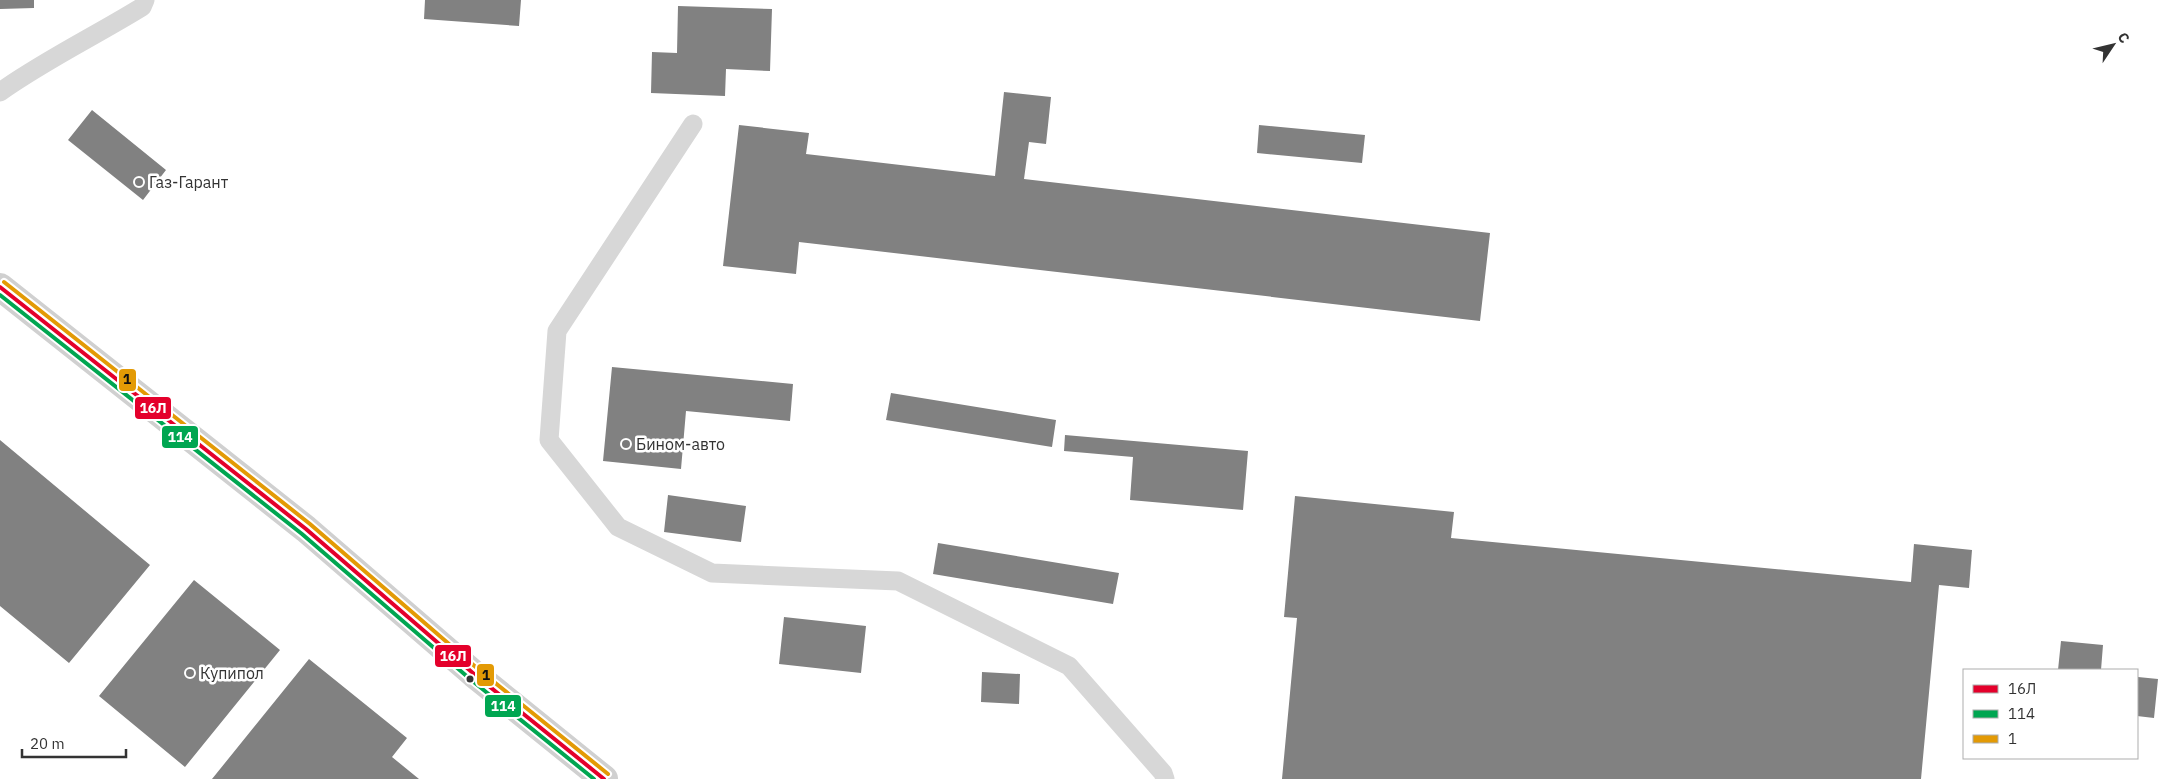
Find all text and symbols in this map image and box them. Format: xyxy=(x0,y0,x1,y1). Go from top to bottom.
north arrow xyxy=(2088,20,2138,70)
text: С xyxy=(2114,29,2134,46)
place label: Газ-Гарант xyxy=(149,172,229,192)
marker: Газ-Гарант xyxy=(133,176,145,188)
line badge: 1 xyxy=(118,368,137,392)
text: 1 xyxy=(123,370,132,388)
line badge: 16Л xyxy=(134,396,172,420)
text: 16Л xyxy=(139,399,167,417)
line badge: 114 xyxy=(161,425,199,449)
text: 114 xyxy=(167,428,193,446)
place label: Бином-авто xyxy=(636,434,725,454)
marker: Бином-авто xyxy=(620,438,632,450)
line badge: 16Л xyxy=(434,644,472,668)
text: 16Л xyxy=(439,647,467,665)
place label: Купипол xyxy=(200,663,264,683)
line badge: 1 xyxy=(476,663,495,687)
text: 1 xyxy=(482,666,491,684)
marker: Купипол xyxy=(184,667,196,679)
legend xyxy=(1963,669,2138,759)
unlabelled marker xyxy=(465,674,475,684)
text: 16Л xyxy=(2008,679,2036,698)
line badge: 114 xyxy=(484,694,522,718)
text: 114 xyxy=(490,697,516,715)
text: 114 xyxy=(2008,704,2035,723)
scale bar xyxy=(22,726,126,758)
text: 1 xyxy=(2008,729,2017,748)
text: 20 m xyxy=(30,734,65,753)

